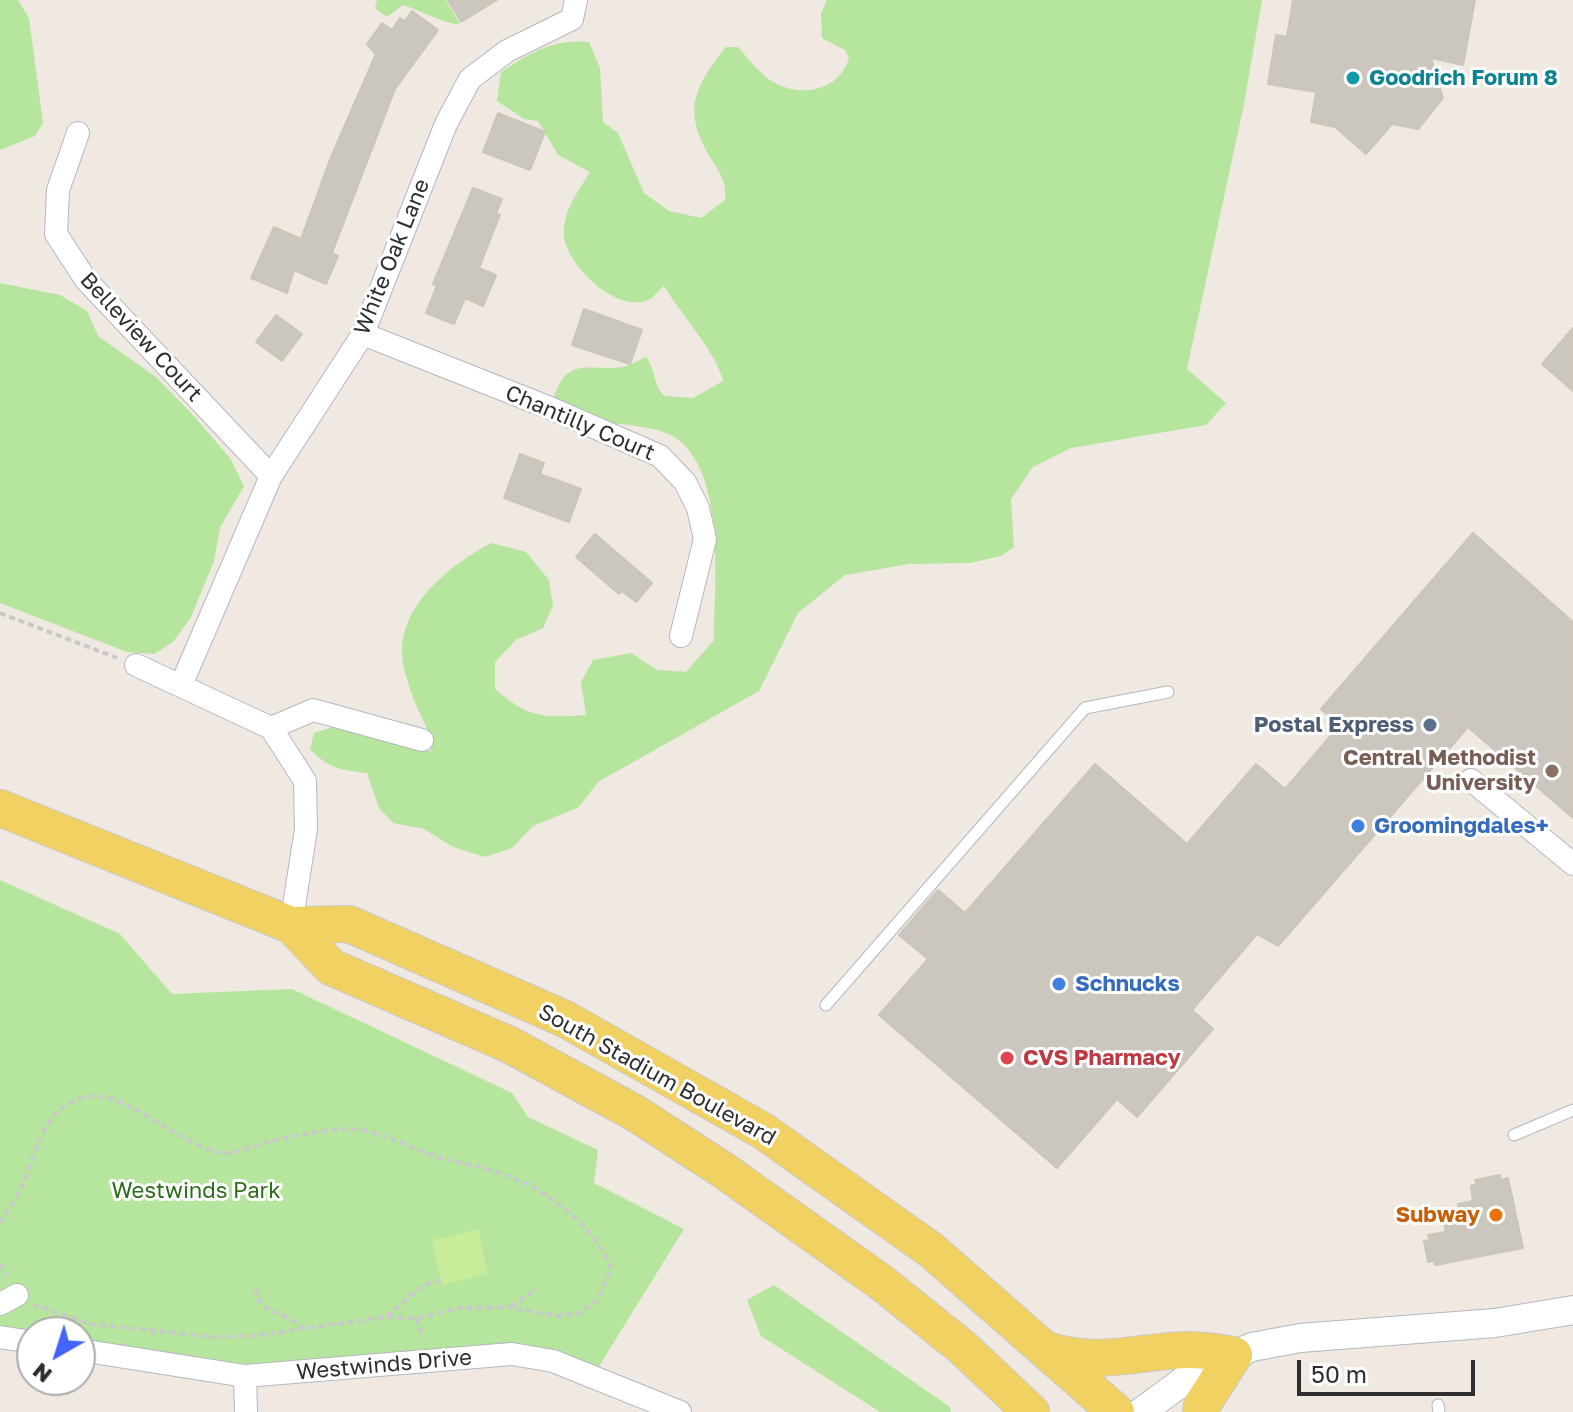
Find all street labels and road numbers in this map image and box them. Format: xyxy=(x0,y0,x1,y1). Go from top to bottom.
street label: White Oak Lane xyxy=(349,175,435,339)
street label: Belleview Court xyxy=(74,267,208,407)
street label: Chantilly Court xyxy=(501,380,659,466)
street label: South Stadium Boulevard xyxy=(534,999,780,1151)
street label: Westwinds Drive xyxy=(295,1344,473,1386)

